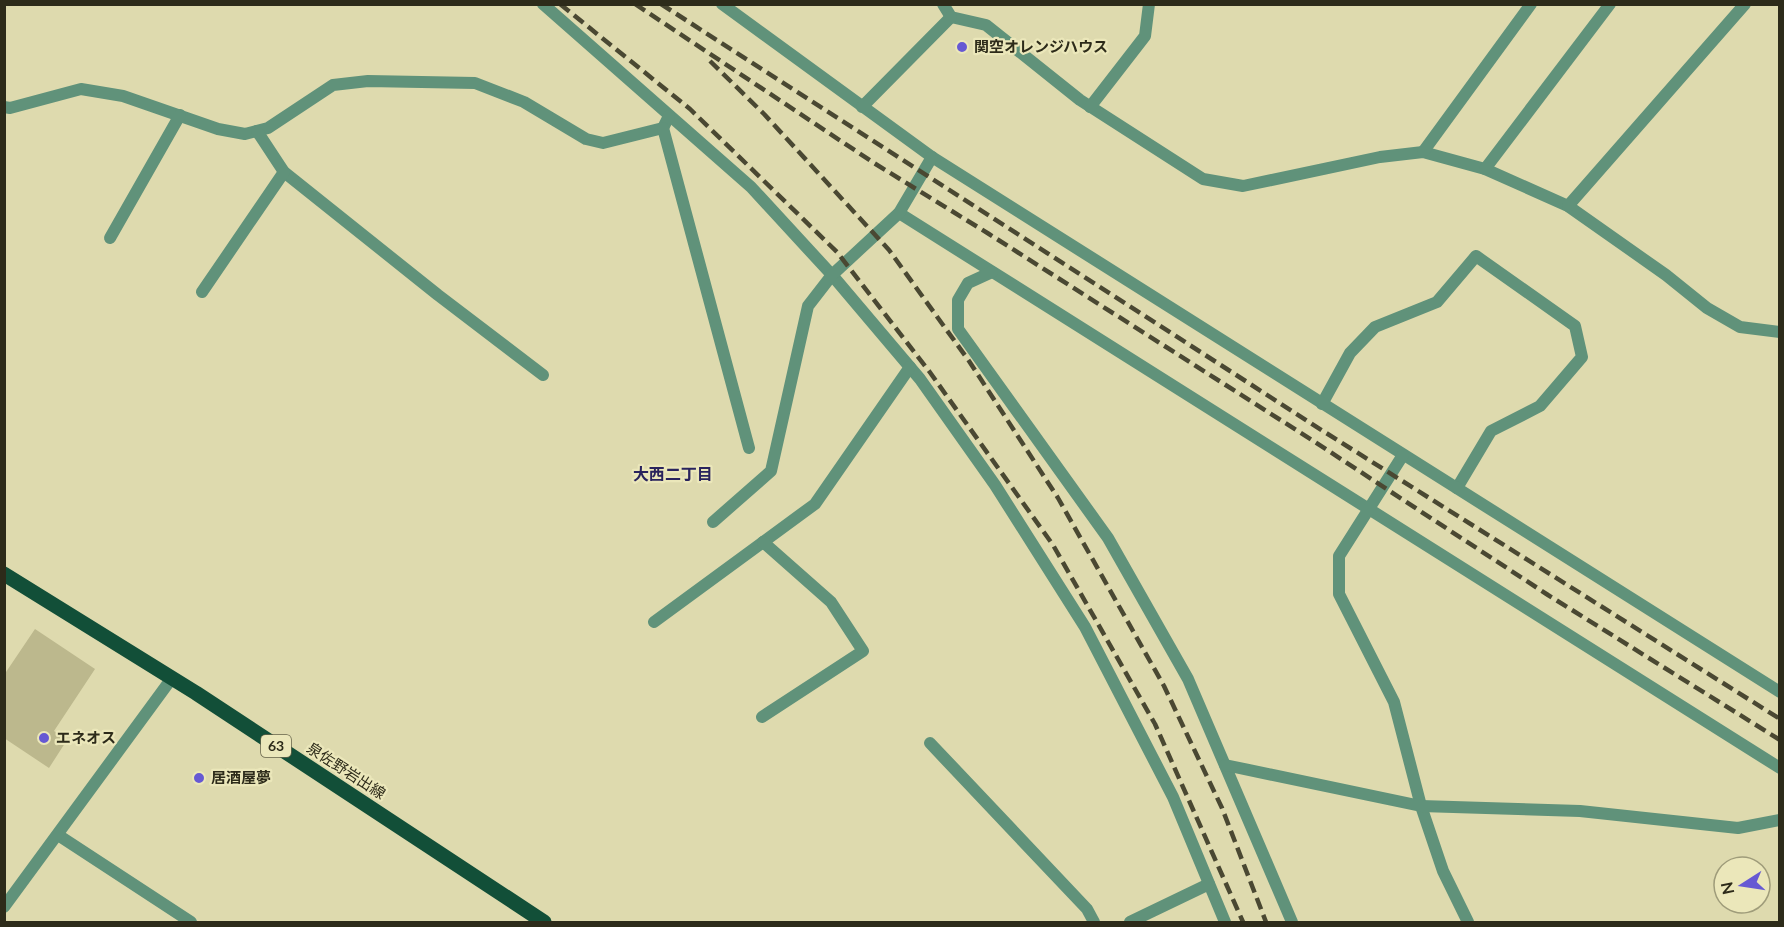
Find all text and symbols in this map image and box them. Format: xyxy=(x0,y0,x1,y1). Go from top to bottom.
place label: 関空オレンジハウス xyxy=(974,37,1108,55)
marker: 関空オレンジハウス xyxy=(955,40,969,54)
district label: 大西二丁目 xyxy=(633,464,713,483)
place label: エネオス xyxy=(56,728,116,746)
marker: エネオス xyxy=(37,731,51,745)
road number: 63 xyxy=(261,735,291,757)
street label: 泉佐野岩出線 xyxy=(304,738,389,802)
place label: 居酒屋夢 xyxy=(211,768,271,786)
marker: 居酒屋夢 xyxy=(192,771,206,785)
north arrow xyxy=(1712,855,1772,915)
text: N xyxy=(1716,880,1737,896)

